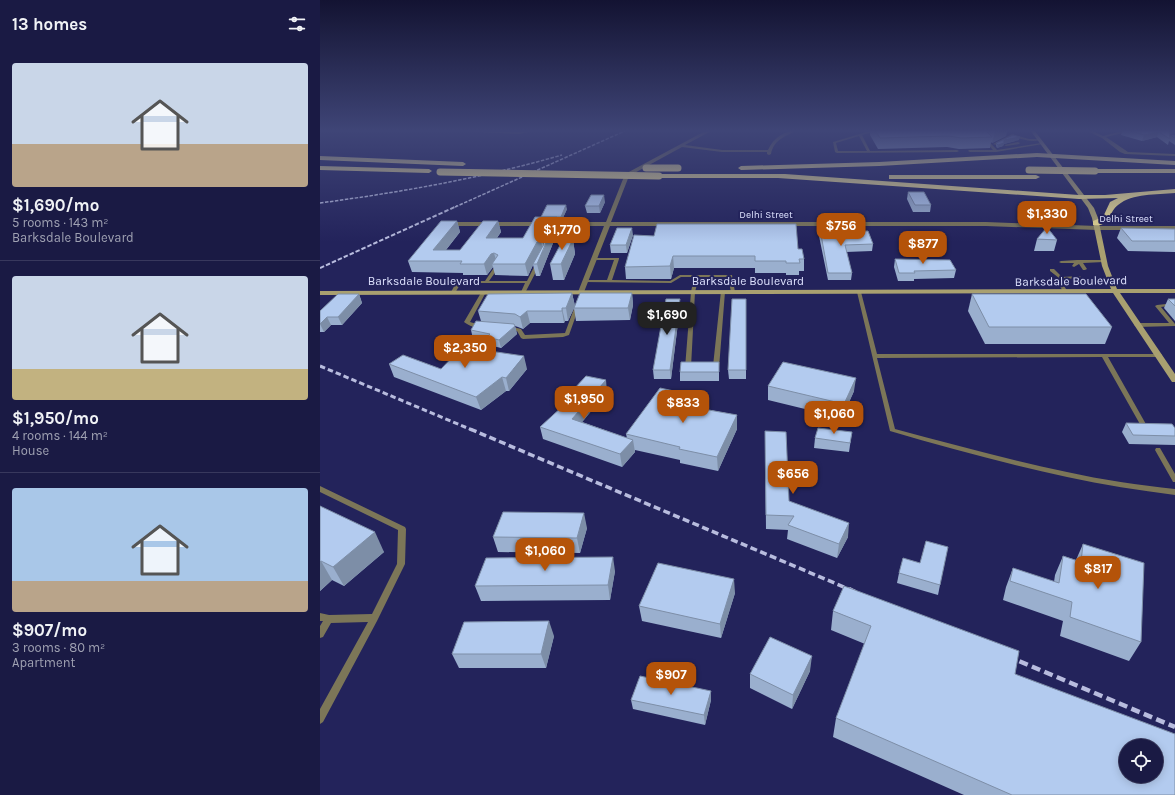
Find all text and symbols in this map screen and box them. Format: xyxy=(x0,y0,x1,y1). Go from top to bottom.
icon: filters xyxy=(286,13,308,35)
text: 13 homes xyxy=(12,14,87,34)
icon: home xyxy=(124,89,196,161)
text: $1,690/mo xyxy=(12,195,99,215)
pin: $1,330 xyxy=(1014,201,1080,235)
text: $1,330 xyxy=(1026,206,1068,221)
street label: Delhi Street xyxy=(739,209,793,221)
pin: $756 xyxy=(817,213,865,247)
street label: Delhi Street xyxy=(1099,213,1153,225)
text: 5 rooms · 143 m² xyxy=(12,215,109,230)
pin: $1,770 xyxy=(529,217,595,251)
text: $756 xyxy=(826,218,856,233)
text: $1,770 xyxy=(543,222,581,237)
text: Barksdale Boulevard xyxy=(12,230,134,245)
pin: $877 xyxy=(899,231,947,265)
text: $877 xyxy=(908,236,938,251)
street label: Barksdale Boulevard xyxy=(1015,273,1127,289)
street label: Barksdale Boulevard xyxy=(368,274,480,288)
street label: Barksdale Boulevard xyxy=(692,274,804,288)
icon: home xyxy=(124,302,196,374)
pin: $1,690 xyxy=(634,302,700,336)
text: $1,690 xyxy=(647,307,687,322)
pin: $2,350 xyxy=(432,335,498,369)
text: $2,350 xyxy=(443,340,487,355)
pin: $1,950 xyxy=(551,386,617,420)
pin: $833 xyxy=(659,390,707,424)
text: $1,950 xyxy=(564,391,604,406)
text: $833 xyxy=(666,395,700,410)
pin: $1,060 xyxy=(801,401,867,435)
text: $1,060 xyxy=(813,406,855,421)
text: $1,950/mo xyxy=(12,408,99,428)
text: 4 rooms · 144 m² xyxy=(12,428,108,443)
text: House xyxy=(12,443,49,458)
pin: $656 xyxy=(769,461,817,495)
text: $656 xyxy=(777,466,809,481)
icon: home xyxy=(124,514,196,586)
pin: $1,060 xyxy=(512,538,578,572)
text: $1,060 xyxy=(524,543,566,558)
pin: $817 xyxy=(1074,556,1122,590)
text: $817 xyxy=(1084,561,1112,576)
text: $907/mo xyxy=(12,620,87,640)
text: 3 rooms · 80 m² xyxy=(12,640,105,655)
text: Apartment xyxy=(12,655,75,670)
pin: $907 xyxy=(647,662,695,696)
text: $907 xyxy=(655,667,687,682)
map controls xyxy=(1119,739,1163,783)
button: locate xyxy=(1119,739,1163,783)

